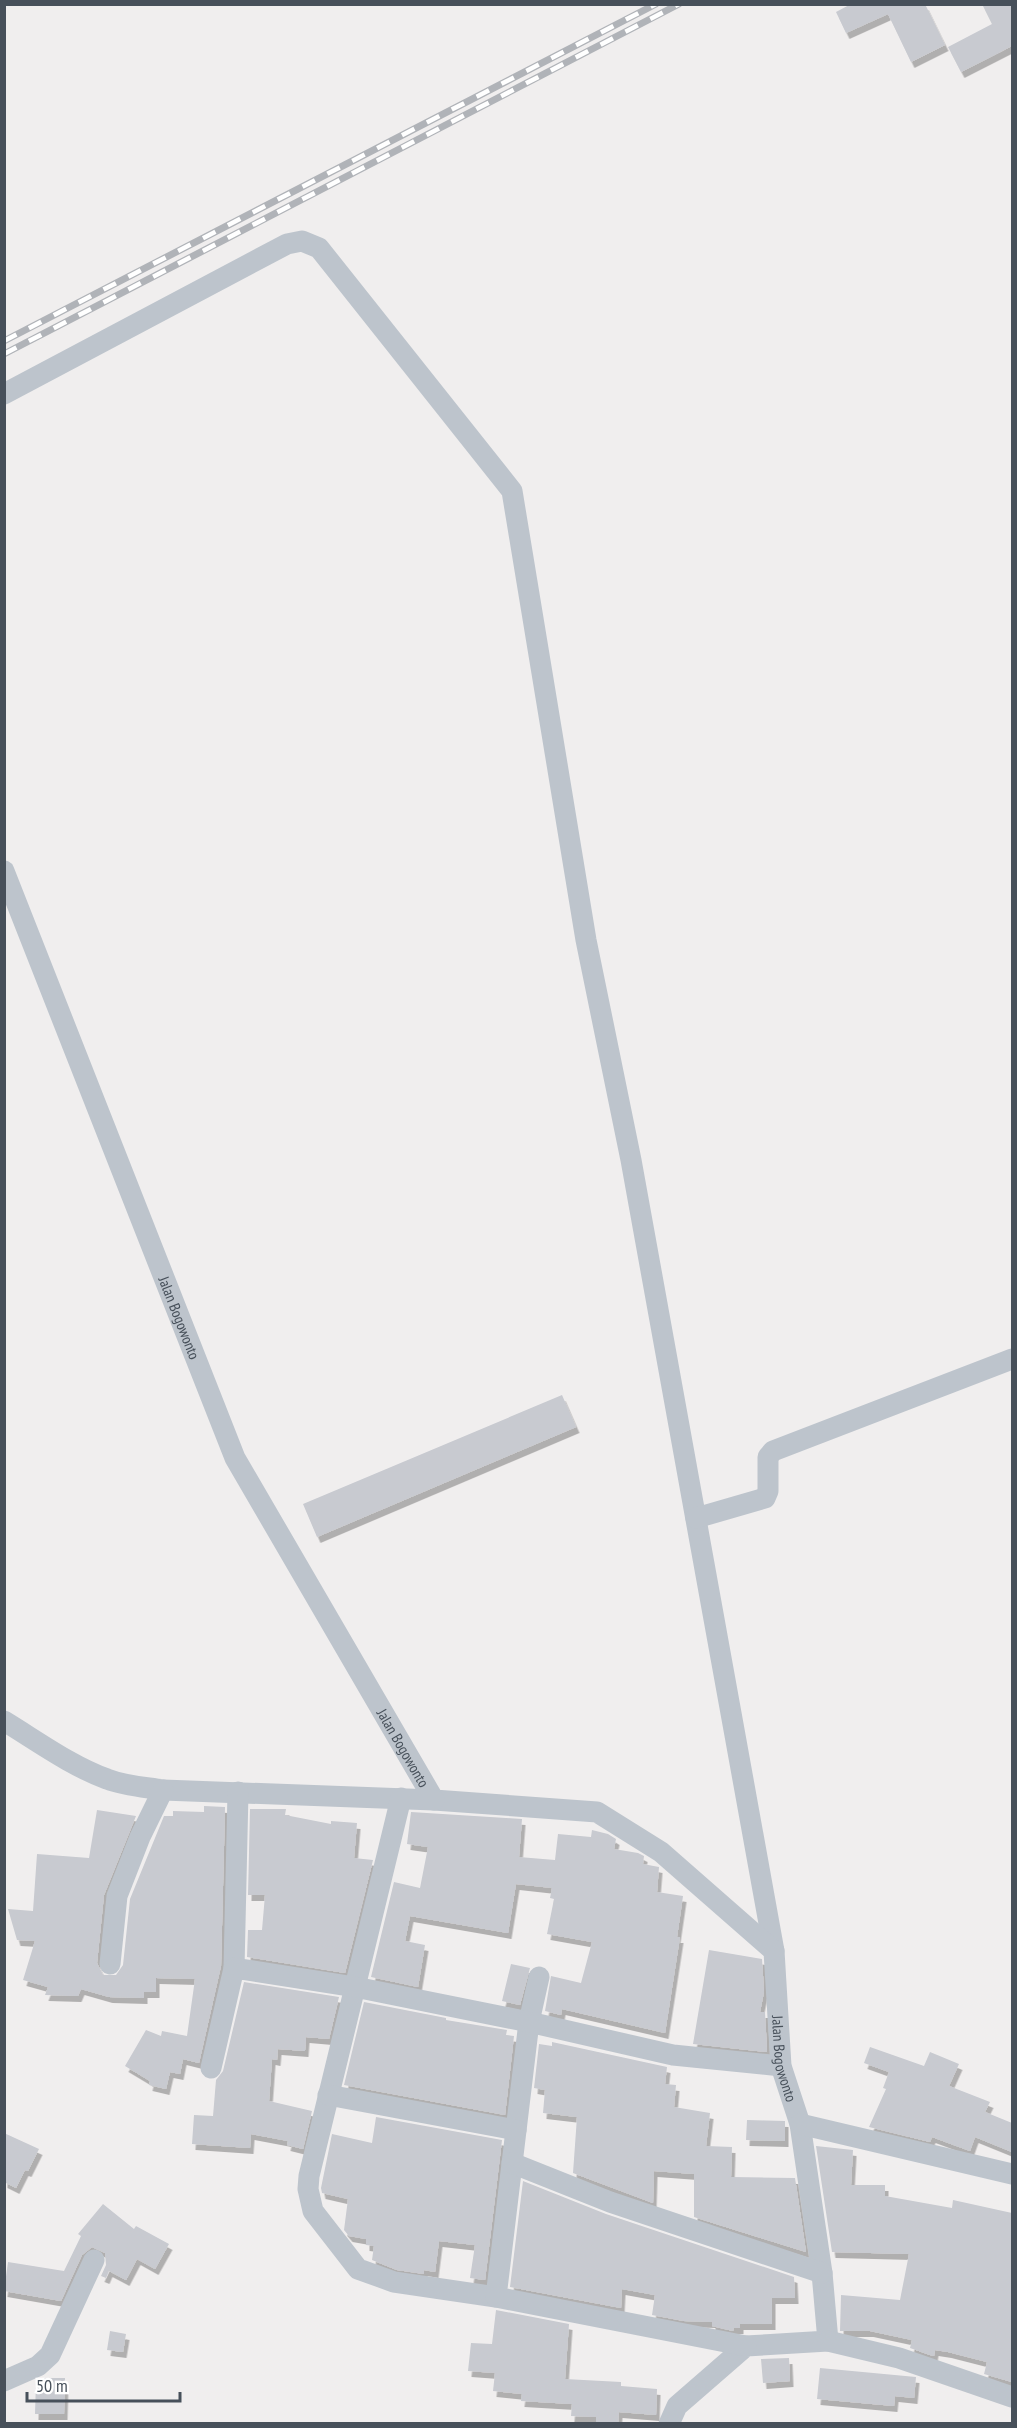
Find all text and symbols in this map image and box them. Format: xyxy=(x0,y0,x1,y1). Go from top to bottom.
street label: Jalan Bogowonto xyxy=(155,1272,205,1362)
street label: Jalan Bogowonto xyxy=(373,1704,434,1790)
street label: Jalan Bogowonto xyxy=(768,2014,802,2104)
scale bar xyxy=(27,2365,180,2403)
text: 50 m xyxy=(36,2374,68,2397)

